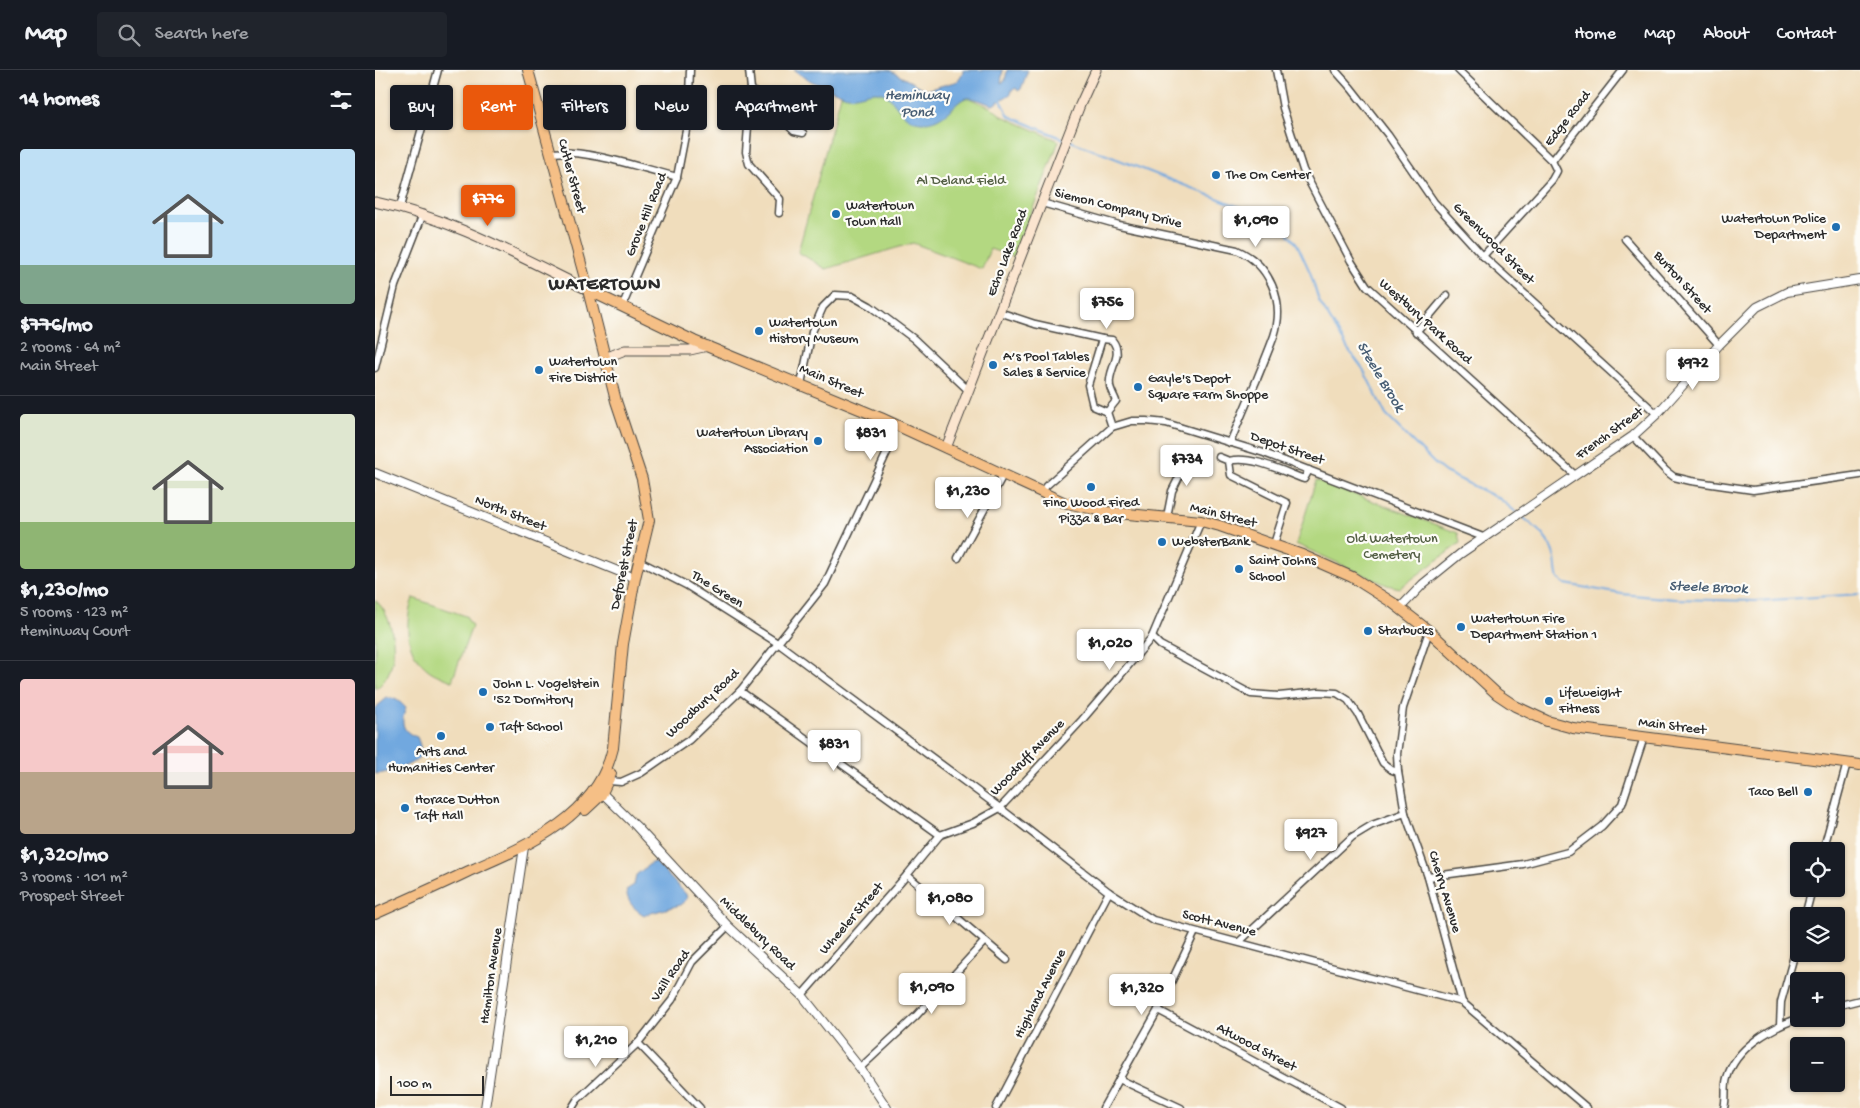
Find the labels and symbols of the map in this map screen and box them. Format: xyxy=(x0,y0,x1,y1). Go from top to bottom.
street label: Edge Road xyxy=(1541,86,1596,150)
water label: Heminway Pond xyxy=(885,87,951,122)
street label: Cutler Street xyxy=(553,137,589,216)
place label: The Om Center xyxy=(1225,167,1312,184)
street label: Grove Hill Road xyxy=(622,169,672,259)
marker: The Om Center xyxy=(1210,169,1222,181)
park label: Al Deland Field xyxy=(917,173,1007,190)
pin: $776 xyxy=(458,184,518,227)
street label: Siemon Company Drive xyxy=(1053,185,1184,233)
place label: Watertown Town Hall xyxy=(845,198,914,231)
street label: Greenwood Street xyxy=(1448,199,1538,289)
street label: Echo Lake Road xyxy=(984,205,1033,299)
pin: $1,090 xyxy=(1215,206,1297,248)
marker: Watertown Town Hall xyxy=(830,208,842,220)
place label: Watertown Police Department xyxy=(1722,211,1827,244)
marker: Watertown Police Department xyxy=(1830,221,1842,233)
street label: Burton Street xyxy=(1649,247,1716,319)
district label: WATERTOWN xyxy=(548,274,661,297)
street label: Westbury Park Road xyxy=(1375,276,1476,370)
pin: $756 xyxy=(1077,288,1137,330)
place label: Watertown History Museum xyxy=(769,315,859,348)
marker: Watertown History Museum xyxy=(753,325,765,337)
water label: Steele Brook xyxy=(1352,339,1409,416)
pin: $972 xyxy=(1663,348,1723,391)
place label: A’s Pool Tables Sales & Service xyxy=(1003,349,1090,382)
place label: Watertown Fire District xyxy=(548,354,617,387)
marker: A’s Pool Tables Sales & Service xyxy=(987,359,999,371)
street label: Main Street xyxy=(796,361,867,404)
marker: Watertown Fire District xyxy=(533,364,545,376)
place label: Gayle's Depot Square Farm Shoppe xyxy=(1148,371,1269,404)
marker: Gayle's Depot Square Farm Shoppe xyxy=(1132,381,1144,393)
street label: French Street xyxy=(1572,403,1648,465)
pin: $831 xyxy=(841,418,901,461)
place label: Watertown Library Association xyxy=(697,425,808,458)
street label: Depot Street xyxy=(1247,428,1327,470)
marker: Watertown Library Association xyxy=(812,435,824,447)
pin: $734 xyxy=(1157,444,1217,487)
pin: $1,230 xyxy=(927,476,1009,519)
marker: Fino Wood Fired Pizza & Bar xyxy=(1085,481,1097,493)
street label: North Street xyxy=(472,492,549,536)
place label: Fino Wood Fired Pizza & Bar xyxy=(1042,495,1141,528)
street label: Main Street xyxy=(1188,500,1259,533)
street label: Deforest Street xyxy=(607,517,643,613)
park label: Old Watertown Cemetery xyxy=(1346,531,1438,564)
place label: WebsterBank xyxy=(1172,534,1251,551)
marker: WebsterBank xyxy=(1156,536,1168,548)
place label: Saint Johns School xyxy=(1249,553,1317,586)
marker: Saint Johns School xyxy=(1233,563,1245,575)
street label: The Green xyxy=(687,567,747,613)
water label: Steele Brook xyxy=(1669,578,1749,598)
place label: Watertown Fire Department Station 1 xyxy=(1470,611,1597,644)
marker: Watertown Fire Department Station 1 xyxy=(1455,621,1467,633)
place label: Starbucks xyxy=(1378,623,1434,640)
marker: Starbucks xyxy=(1362,625,1374,637)
pin: $1,020 xyxy=(1069,628,1151,671)
street label: Woodbury Road xyxy=(663,664,745,742)
place label: John L. Vogelstein '52 Dormitory xyxy=(493,676,599,709)
place label: Lifeweight Fitness xyxy=(1558,685,1622,718)
marker: John L. Vogelstein '52 Dormitory xyxy=(477,686,489,698)
marker: Lifeweight Fitness xyxy=(1543,695,1555,707)
street label: Main Street xyxy=(1637,714,1708,740)
street label: Woodruff Avenue xyxy=(987,716,1069,800)
place label: Taft School xyxy=(499,719,563,736)
marker: Taft School xyxy=(484,721,496,733)
marker: Arts and Humanities Center xyxy=(435,730,447,742)
pin: $831 xyxy=(804,730,864,772)
place label: Arts and Humanities Center xyxy=(388,744,495,777)
place label: Taco Bell xyxy=(1748,784,1798,801)
marker: Taco Bell xyxy=(1802,786,1814,798)
place label: Horace Dutton Taft Hall xyxy=(414,792,500,825)
marker: Horace Dutton Taft Hall xyxy=(399,802,411,814)
pin: $927 xyxy=(1281,818,1341,861)
street label: Cherry Avenue xyxy=(1424,849,1465,936)
street label: Wheeler Street xyxy=(816,879,889,958)
pin: $1,080 xyxy=(909,884,991,926)
street label: Middlebury Road xyxy=(715,893,800,976)
street label: Scott Avenue xyxy=(1180,907,1258,942)
street label: Hamilton Avenue xyxy=(477,926,507,1025)
street label: Vaill Road xyxy=(647,945,695,1006)
street label: Highland Avenue xyxy=(1011,946,1071,1041)
pin: $1,090 xyxy=(891,972,973,1015)
pin: $1,320 xyxy=(1101,974,1183,1016)
street label: Atwood Street xyxy=(1213,1020,1300,1077)
pin: $1,210 xyxy=(555,1026,637,1068)
scale bar xyxy=(390,1073,484,1096)

